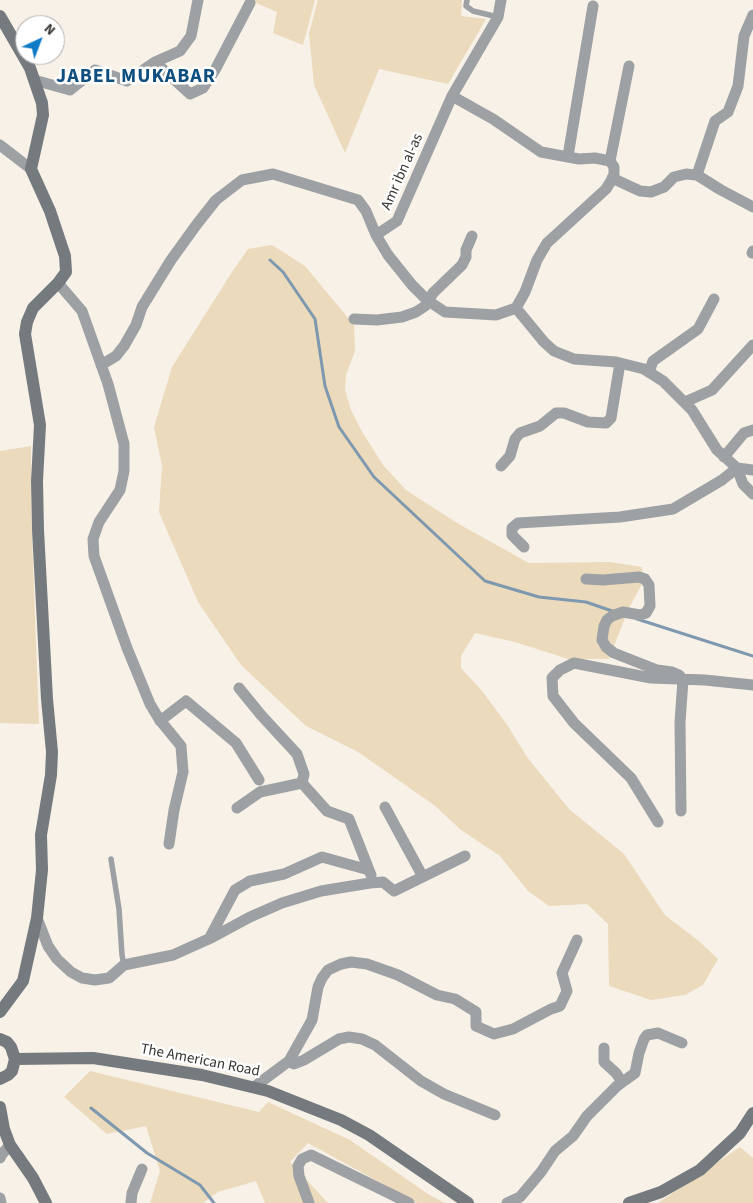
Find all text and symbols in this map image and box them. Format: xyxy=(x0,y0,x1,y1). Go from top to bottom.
north arrow xyxy=(15,15,65,65)
text: N xyxy=(39,19,60,40)
district label: JABEL MUKABAR xyxy=(54,66,218,90)
street label: Amr ibn al-as xyxy=(378,131,428,213)
street label: The American Road xyxy=(139,1041,261,1081)

